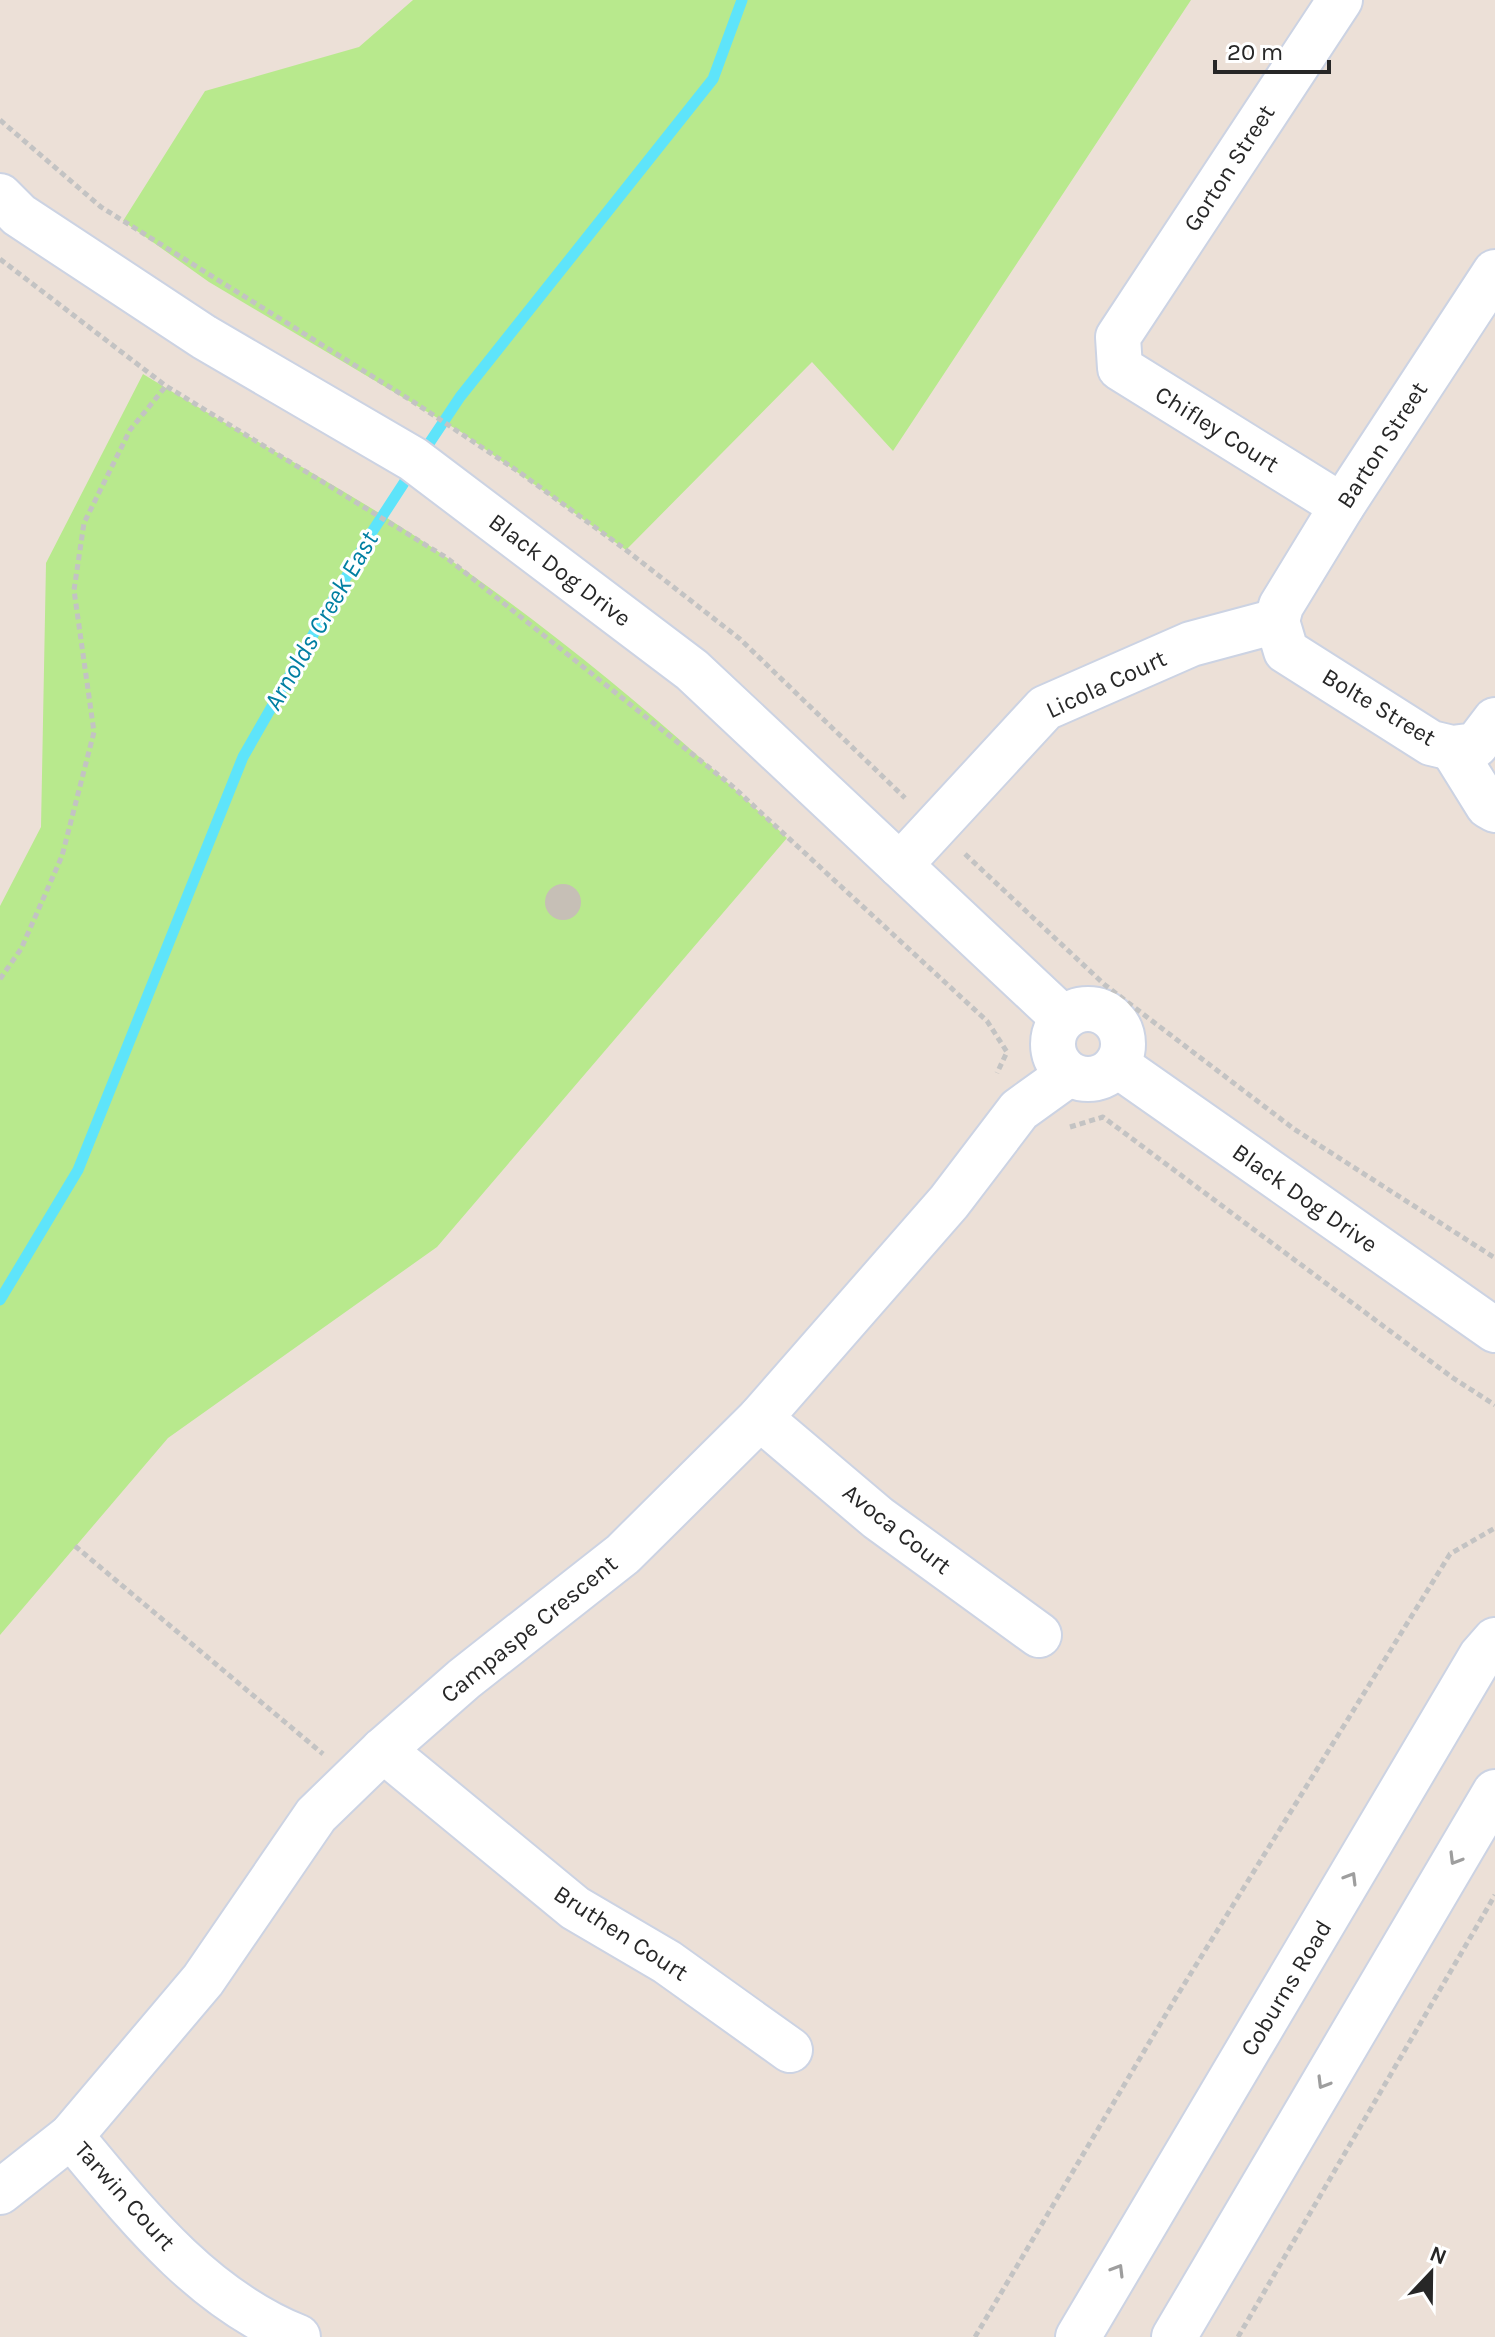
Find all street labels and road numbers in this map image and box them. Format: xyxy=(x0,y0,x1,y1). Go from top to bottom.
street label: Gorton Street xyxy=(1178,99,1280,237)
street label: Barton Street xyxy=(1331,377,1433,513)
street label: Chifley Court xyxy=(1150,380,1284,478)
street label: Black Dog Drive xyxy=(483,507,637,633)
street label: Licola Court xyxy=(1041,644,1171,724)
street label: Bolte Street xyxy=(1317,662,1441,752)
street label: Black Dog Drive xyxy=(1227,1138,1383,1258)
street label: Avoca Court xyxy=(837,1478,957,1580)
street label: Campaspe Crescent xyxy=(435,1549,623,1709)
street label: Bruthen Court xyxy=(549,1879,693,1987)
street label: Coburns Road xyxy=(1235,1915,1337,2061)
street label: Tarwin Court xyxy=(69,2136,181,2256)

